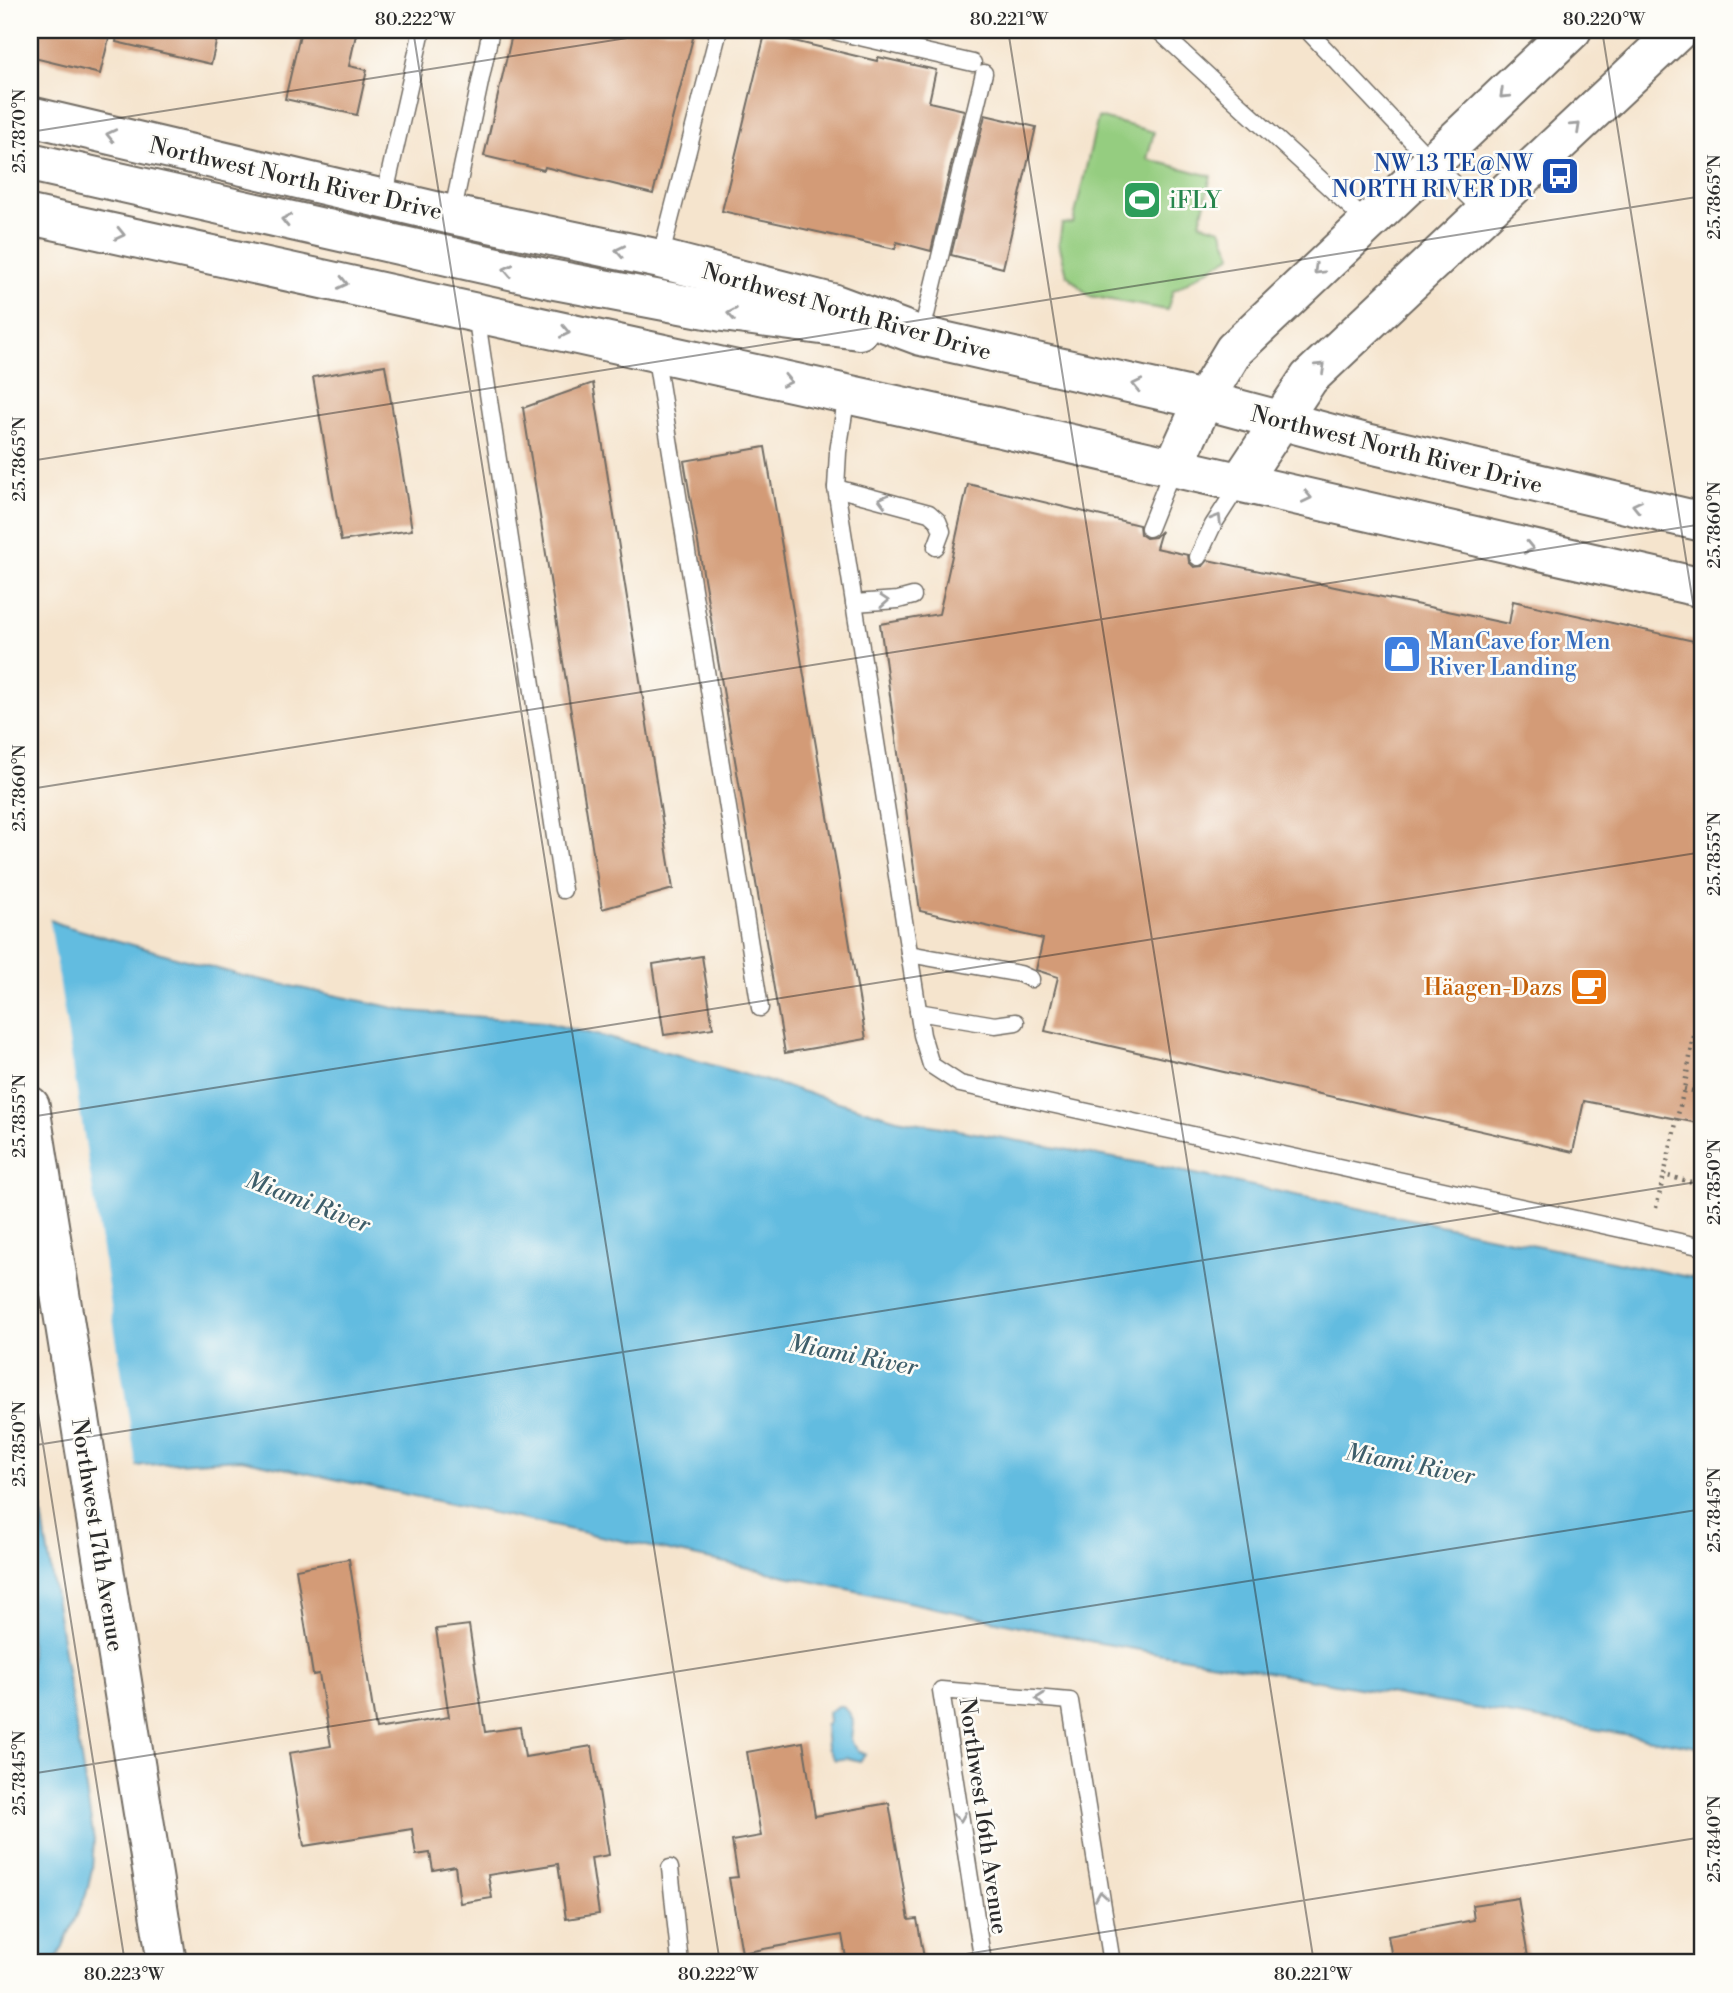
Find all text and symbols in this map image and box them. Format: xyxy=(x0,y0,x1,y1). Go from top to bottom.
text: 80.222°W xyxy=(375,8,456,31)
text: 80.221°W xyxy=(970,8,1049,31)
text: 80.220°W xyxy=(1563,8,1646,31)
one-way arrow xyxy=(1500,85,1513,98)
text: 25.7870°N xyxy=(8,88,31,173)
one-way arrow xyxy=(1568,123,1581,135)
one-way arrow xyxy=(105,129,117,144)
street label: Northwest North River Drive xyxy=(147,132,445,226)
place label: NW 13 TE@NW NORTH RIVER DR xyxy=(1332,150,1534,204)
text: 25.7865°N xyxy=(1703,154,1726,239)
bus stop icon: NW 13 TE@NW NORTH RIVER DR xyxy=(1539,155,1581,197)
sports icon: iFLY xyxy=(1121,179,1163,221)
place label: iFLY xyxy=(1169,187,1223,215)
one-way arrow xyxy=(280,213,292,228)
one-way arrow xyxy=(114,225,126,240)
one-way arrow xyxy=(614,244,626,259)
street label: Northwest North River Drive xyxy=(699,257,995,367)
one-way arrow xyxy=(1314,261,1327,274)
one-way arrow xyxy=(502,263,514,278)
one-way arrow xyxy=(337,275,349,289)
one-way arrow xyxy=(726,306,737,321)
one-way arrow xyxy=(559,324,571,339)
one-way arrow xyxy=(1313,363,1326,376)
one-way arrow xyxy=(781,373,793,387)
one-way arrow xyxy=(1131,379,1143,393)
street label: Northwest North River Drive xyxy=(1248,400,1545,500)
text: 25.7865°N xyxy=(8,416,31,501)
text: 25.7860°N xyxy=(1703,481,1726,568)
one-way arrow xyxy=(1301,489,1313,503)
one-way arrow xyxy=(877,494,889,508)
one-way arrow xyxy=(1631,500,1643,514)
one-way arrow xyxy=(1209,513,1222,526)
one-way arrow xyxy=(1523,539,1535,554)
one-way arrow xyxy=(879,594,890,609)
place label: ManCave for Men River Landing xyxy=(1429,628,1611,682)
shop icon: ManCave for Men River Landing xyxy=(1381,633,1423,675)
text: 25.7860°N xyxy=(8,744,31,831)
text: 25.7855°N xyxy=(1703,812,1726,896)
cafe icon: Häagen-Dazs xyxy=(1568,966,1610,1008)
place label: Häagen-Dazs xyxy=(1424,974,1562,1002)
text: 25.7855°N xyxy=(8,1074,31,1158)
text: 25.7850°N xyxy=(1703,1139,1726,1225)
water label: Miami River xyxy=(241,1165,375,1241)
water label: Miami River xyxy=(785,1329,921,1383)
text: 25.7850°N xyxy=(8,1401,31,1487)
street label: Northwest 17th Avenue xyxy=(65,1417,129,1654)
water label: Miami River xyxy=(1342,1438,1478,1492)
text: 25.7845°N xyxy=(1703,1467,1726,1552)
one-way arrow xyxy=(1034,1692,1045,1707)
street label: Northwest 16th Avenue xyxy=(953,1696,1013,1936)
text: 25.7845°N xyxy=(8,1730,31,1815)
text: 25.7840°N xyxy=(1703,1795,1726,1882)
one-way arrow xyxy=(952,1811,967,1823)
one-way arrow xyxy=(1094,1890,1109,1902)
text: 80.223°W xyxy=(84,1963,165,1986)
text: 80.222°W xyxy=(678,1963,759,1986)
text: 80.221°W xyxy=(1274,1963,1353,1986)

